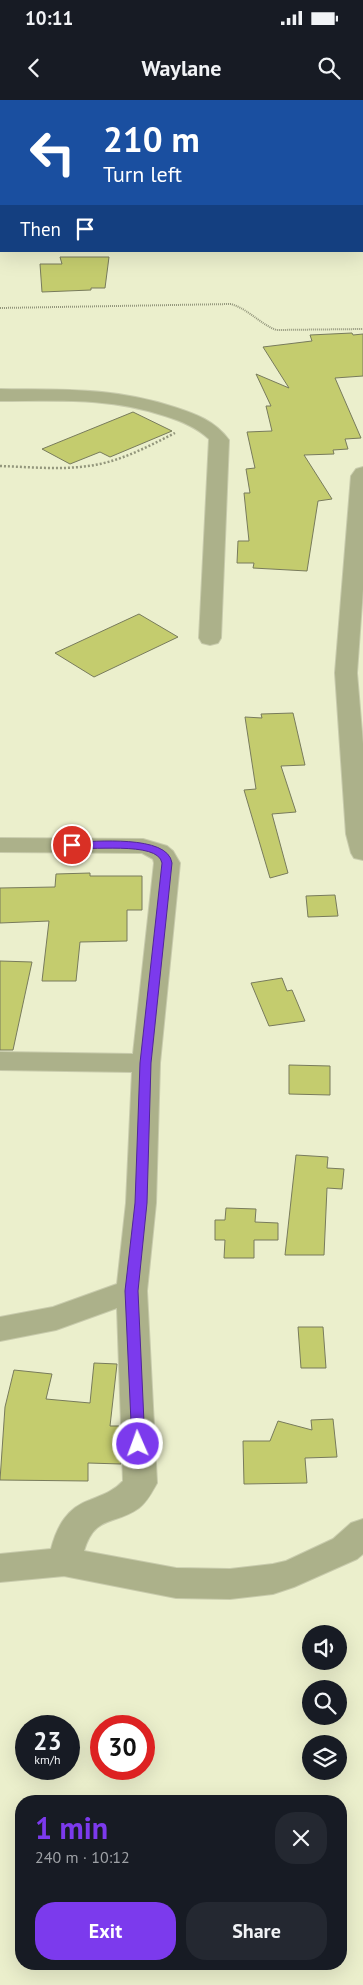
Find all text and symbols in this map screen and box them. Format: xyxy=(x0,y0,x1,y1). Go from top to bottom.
text: 10:11 xyxy=(25,6,73,30)
icon: back xyxy=(20,54,48,82)
text: Waylane xyxy=(142,54,221,82)
icon: search xyxy=(315,54,343,82)
text: 210 m xyxy=(103,116,200,162)
icon: left xyxy=(20,120,85,185)
text: Turn left xyxy=(103,160,182,188)
icon: arrive xyxy=(71,215,99,243)
text: Then xyxy=(20,217,61,241)
pin xyxy=(51,824,93,866)
icon: arrive xyxy=(58,831,86,859)
position arrow xyxy=(111,1417,163,1469)
map controls xyxy=(302,1625,347,1780)
button: sound xyxy=(302,1625,347,1670)
button: search xyxy=(302,1680,347,1725)
speed limit sign: 30 xyxy=(90,1715,155,1780)
text: 23 xyxy=(33,1725,62,1757)
button: layers xyxy=(302,1735,347,1780)
text: km/h xyxy=(34,1752,61,1767)
text: 1 min xyxy=(35,1808,108,1847)
button: close xyxy=(275,1812,327,1864)
text: 240 m · 10:12 xyxy=(35,1847,130,1867)
button: Exit xyxy=(35,1902,176,1960)
button: Share xyxy=(186,1902,327,1960)

